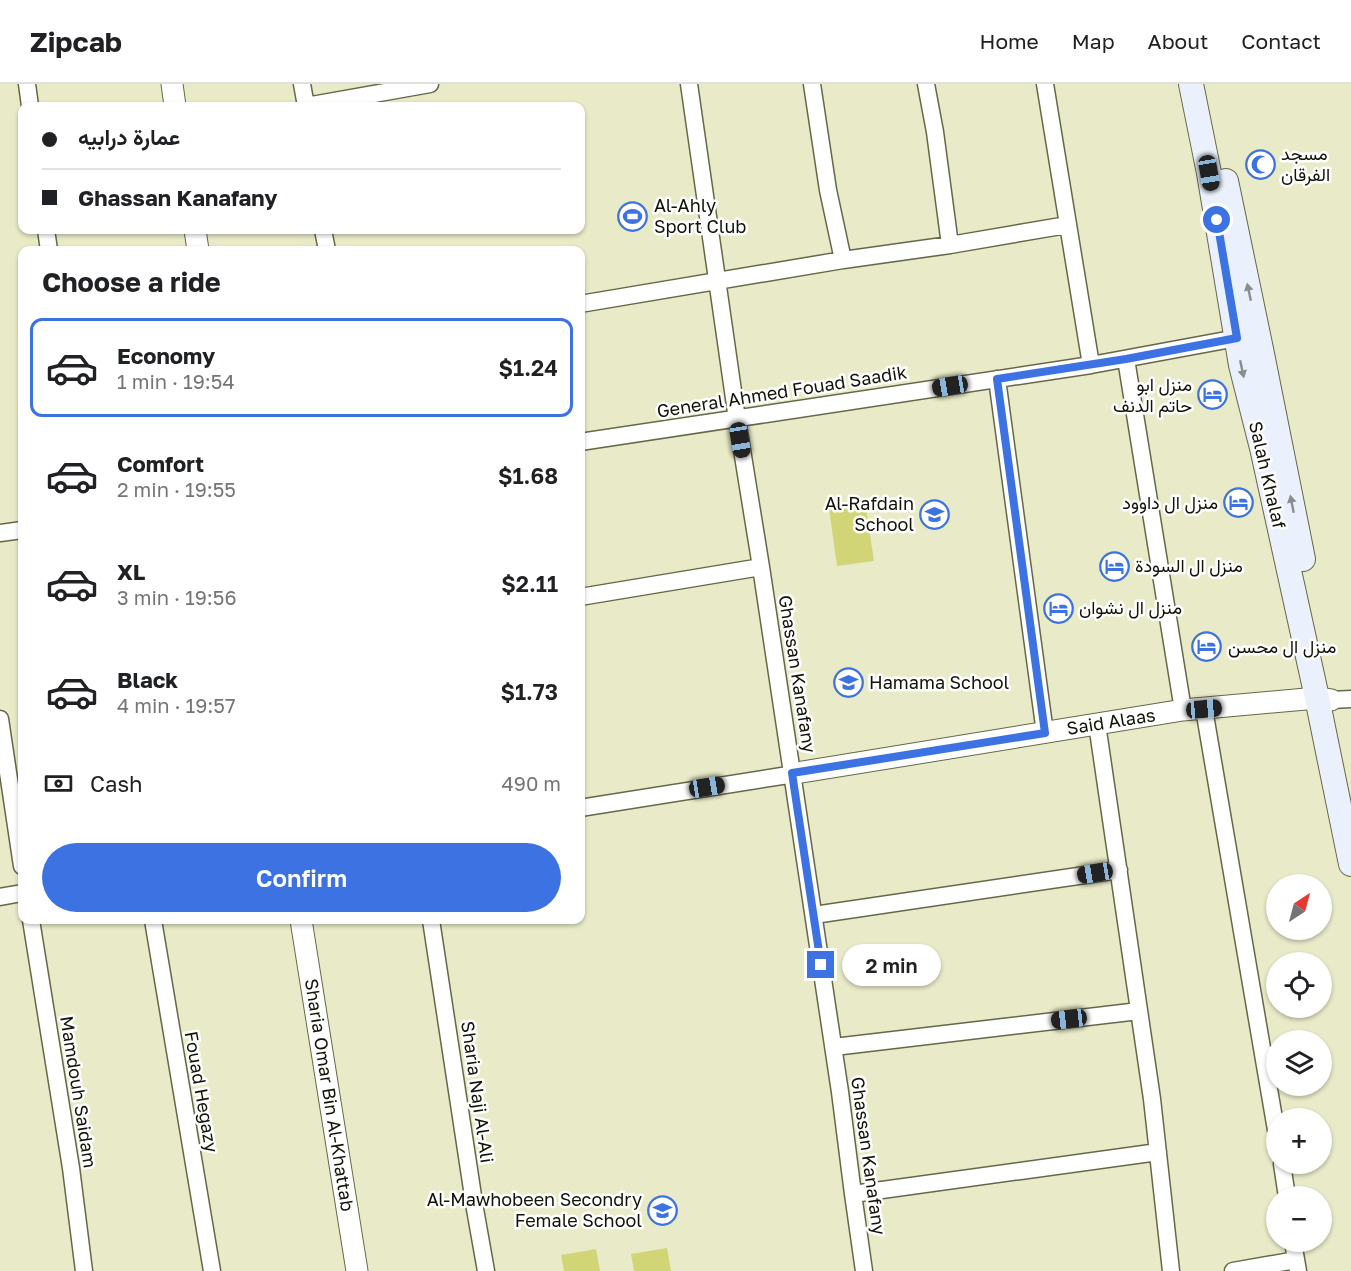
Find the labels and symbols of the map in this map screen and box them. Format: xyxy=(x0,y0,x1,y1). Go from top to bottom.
place label: مسجد الفرقان xyxy=(1281,142,1330,186)
mosque icon: مسجد الفرقان xyxy=(1244,148,1276,180)
car xyxy=(1197,154,1221,192)
place label: Al-Ahly Sport Club xyxy=(654,194,746,237)
sports icon: Al-Ahly Sport Club xyxy=(617,200,649,232)
route start xyxy=(1203,206,1230,233)
one-way arrow xyxy=(1244,283,1254,301)
street label: General Ahmed Fouad Saadik xyxy=(655,360,908,422)
one-way arrow xyxy=(1238,360,1247,379)
place label: منزل ابو حاتم الدنف xyxy=(1113,373,1192,418)
car xyxy=(931,374,969,398)
hotel icon: منزل ابو حاتم الدنف xyxy=(1197,379,1229,411)
street label: Salah Khalaf xyxy=(1245,419,1291,531)
car xyxy=(728,421,752,459)
hotel icon: منزل ال داوود xyxy=(1223,487,1255,519)
place label: منزل ال داوود xyxy=(1122,491,1218,514)
place label: Al-Rafdain School xyxy=(825,492,914,535)
one-way arrow xyxy=(1287,494,1296,513)
school or university icon: Al-Rafdain School xyxy=(919,498,951,530)
hotel icon: منزل ال السودة xyxy=(1098,550,1130,582)
place label: منزل ال السودة xyxy=(1135,554,1243,577)
hotel icon: منزل ال نشوان xyxy=(1042,592,1074,624)
street label: Ghassan Kanafany xyxy=(775,593,821,754)
place label: منزل ال نشوان xyxy=(1079,596,1182,619)
hotel icon: منزل ال محسن xyxy=(1191,631,1223,663)
place label: منزل ال محسن xyxy=(1228,635,1336,658)
school or university icon: Hamama School xyxy=(832,667,864,699)
place label: Hamama School xyxy=(869,671,1010,693)
car xyxy=(1185,698,1223,720)
street label: Said Alaas xyxy=(1065,703,1157,739)
car xyxy=(688,775,726,799)
car xyxy=(1076,861,1114,885)
north arrow xyxy=(1266,874,1332,940)
callout: 2 min xyxy=(842,944,941,986)
route end xyxy=(807,951,834,978)
street label: Sharia Omar Bin Al-Khattab xyxy=(301,977,359,1213)
car xyxy=(1050,1008,1088,1030)
street label: Mamdouh Saidam xyxy=(56,1014,102,1169)
street label: Sharia Naji Al-Ali xyxy=(457,1019,499,1164)
street label: Fouad Hegazy xyxy=(180,1029,223,1154)
street label: Ghassan Kanafany xyxy=(847,1075,891,1236)
place label: Al-Mawhobeen Secondry Female School xyxy=(427,1188,642,1231)
school or university icon: Al-Mawhobeen Secondry Female School xyxy=(647,1194,679,1226)

